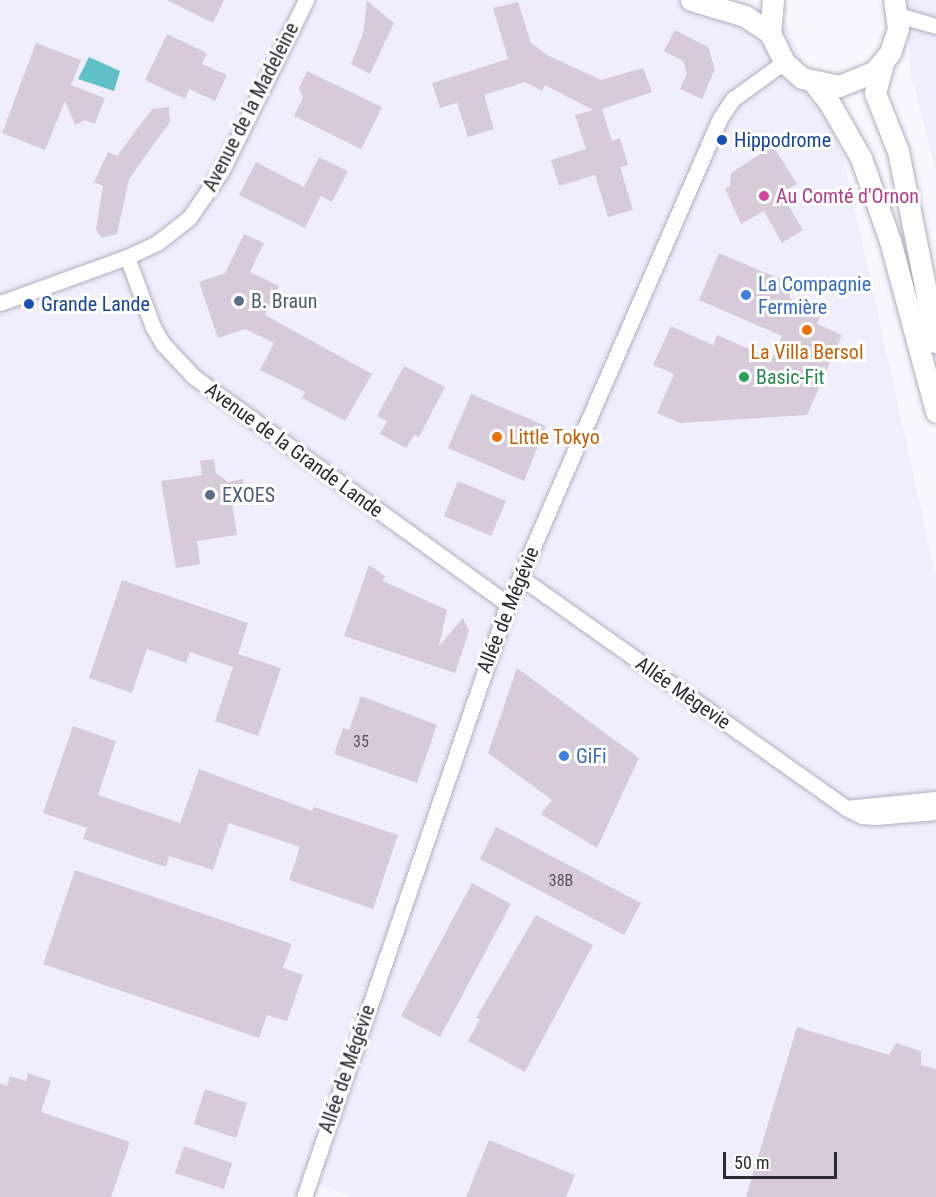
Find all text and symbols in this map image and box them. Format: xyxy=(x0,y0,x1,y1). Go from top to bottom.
street label: Avenue de la Madeleine xyxy=(198,19,304,195)
place label: Hippodrome xyxy=(734,128,831,152)
marker: Hippodrome xyxy=(715,133,729,147)
place label: Au Comté d'Ornon xyxy=(776,184,919,208)
marker: Au Comté d'Ornon xyxy=(757,189,771,203)
place label: La Compagnie Fermière xyxy=(758,272,871,319)
marker: La Compagnie Fermière xyxy=(739,288,753,302)
place label: B. Braun xyxy=(251,289,317,313)
place label: Grande Lande xyxy=(41,292,150,316)
marker: B. Braun xyxy=(232,294,246,308)
marker: Grande Lande xyxy=(22,297,36,311)
marker: La Villa Bersol xyxy=(800,323,814,337)
place label: La Villa Bersol xyxy=(751,340,863,364)
place label: Basic-Fit xyxy=(756,365,825,389)
marker: Basic-Fit xyxy=(737,370,751,384)
street label: Avenue de la Grande Lande xyxy=(201,378,387,522)
place label: Little Tokyo xyxy=(509,425,600,449)
marker: Little Tokyo xyxy=(490,430,504,444)
place label: EXOES xyxy=(222,483,275,507)
marker: EXOES xyxy=(203,488,217,502)
street label: Allée de Mégévie xyxy=(472,543,544,677)
street label: Allée Mègevie xyxy=(631,652,735,734)
house number: 35 xyxy=(353,732,369,752)
place label: GiFi xyxy=(576,744,607,768)
marker: GiFi xyxy=(557,749,571,763)
house number: 38B xyxy=(549,871,573,891)
street label: Allée de Mégévie xyxy=(314,1002,380,1136)
scale bar xyxy=(726,1140,840,1178)
text: 50 m xyxy=(734,1152,769,1173)

